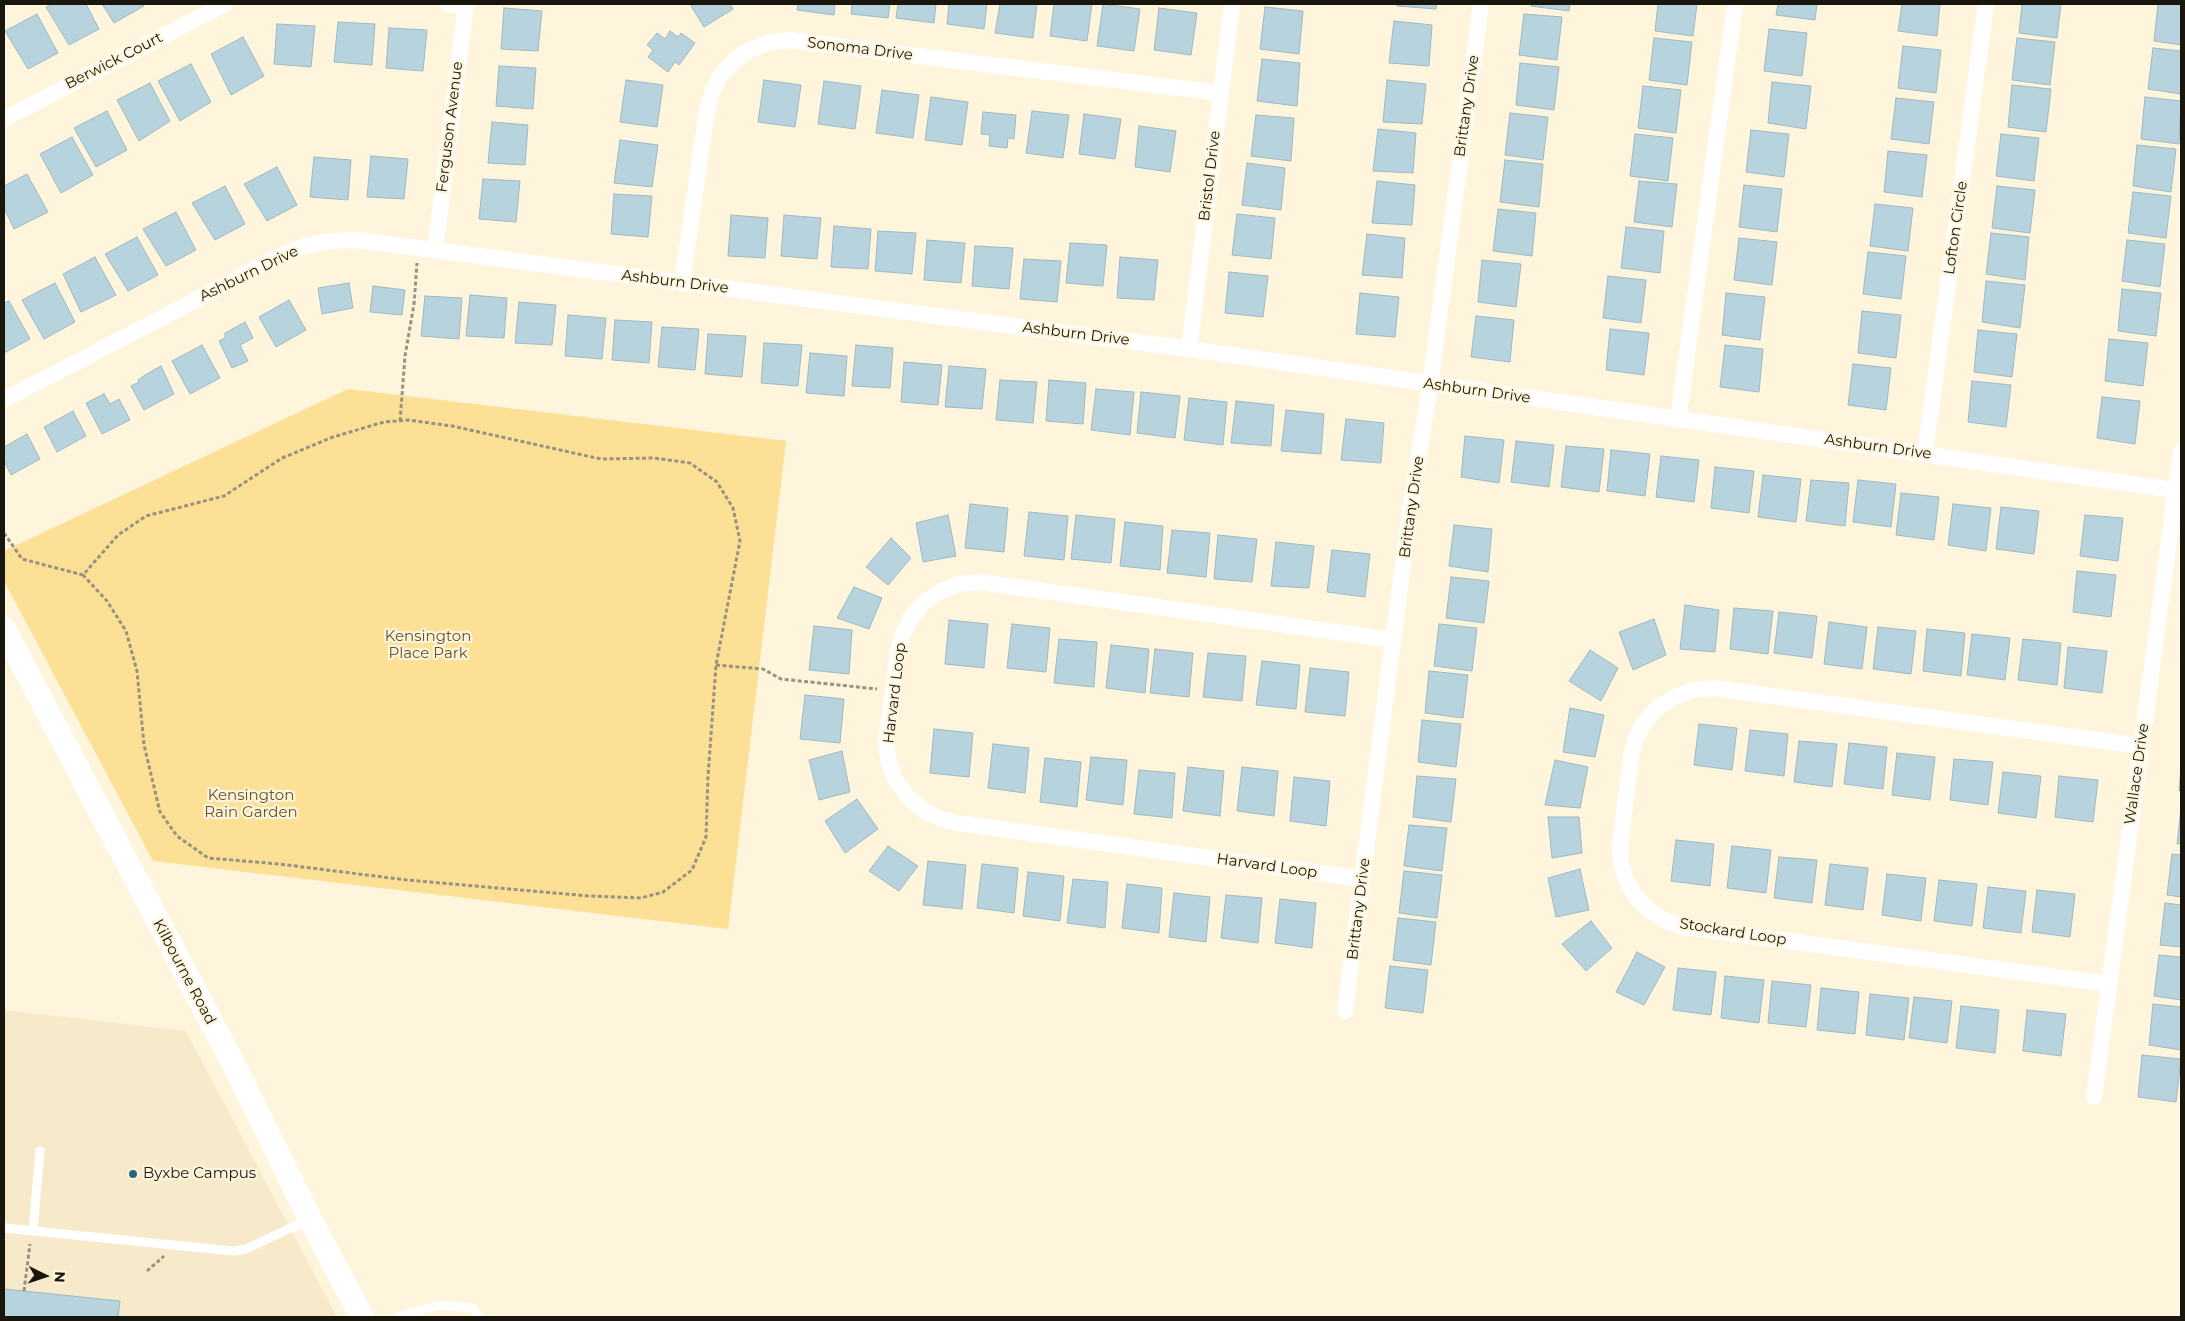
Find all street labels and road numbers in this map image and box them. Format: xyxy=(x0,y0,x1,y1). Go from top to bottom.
street label: Berwick Court xyxy=(62,29,166,93)
street label: Sonoma Drive xyxy=(806,34,914,64)
street label: Brittany Drive xyxy=(1451,54,1483,158)
street label: Ferguson Avenue xyxy=(433,60,467,194)
street label: Bristol Drive xyxy=(1196,130,1224,222)
street label: Lofton Circle xyxy=(1941,180,1971,276)
street label: Ashburn Drive xyxy=(197,242,301,306)
street label: Ashburn Drive xyxy=(620,267,730,297)
street label: Ashburn Drive xyxy=(1021,319,1131,349)
street label: Ashburn Drive xyxy=(1422,375,1532,407)
street label: Ashburn Drive xyxy=(1823,431,1933,463)
street label: Brittany Drive xyxy=(1396,455,1428,559)
street label: Harvard Loop xyxy=(880,641,910,745)
street label: Wallace Drive xyxy=(2121,722,2153,826)
street label: Harvard Loop xyxy=(1215,850,1319,882)
street label: Brittany Drive xyxy=(1344,857,1374,961)
street label: Stockard Loop xyxy=(1678,915,1788,949)
street label: Kilbourne Road xyxy=(149,916,219,1028)

